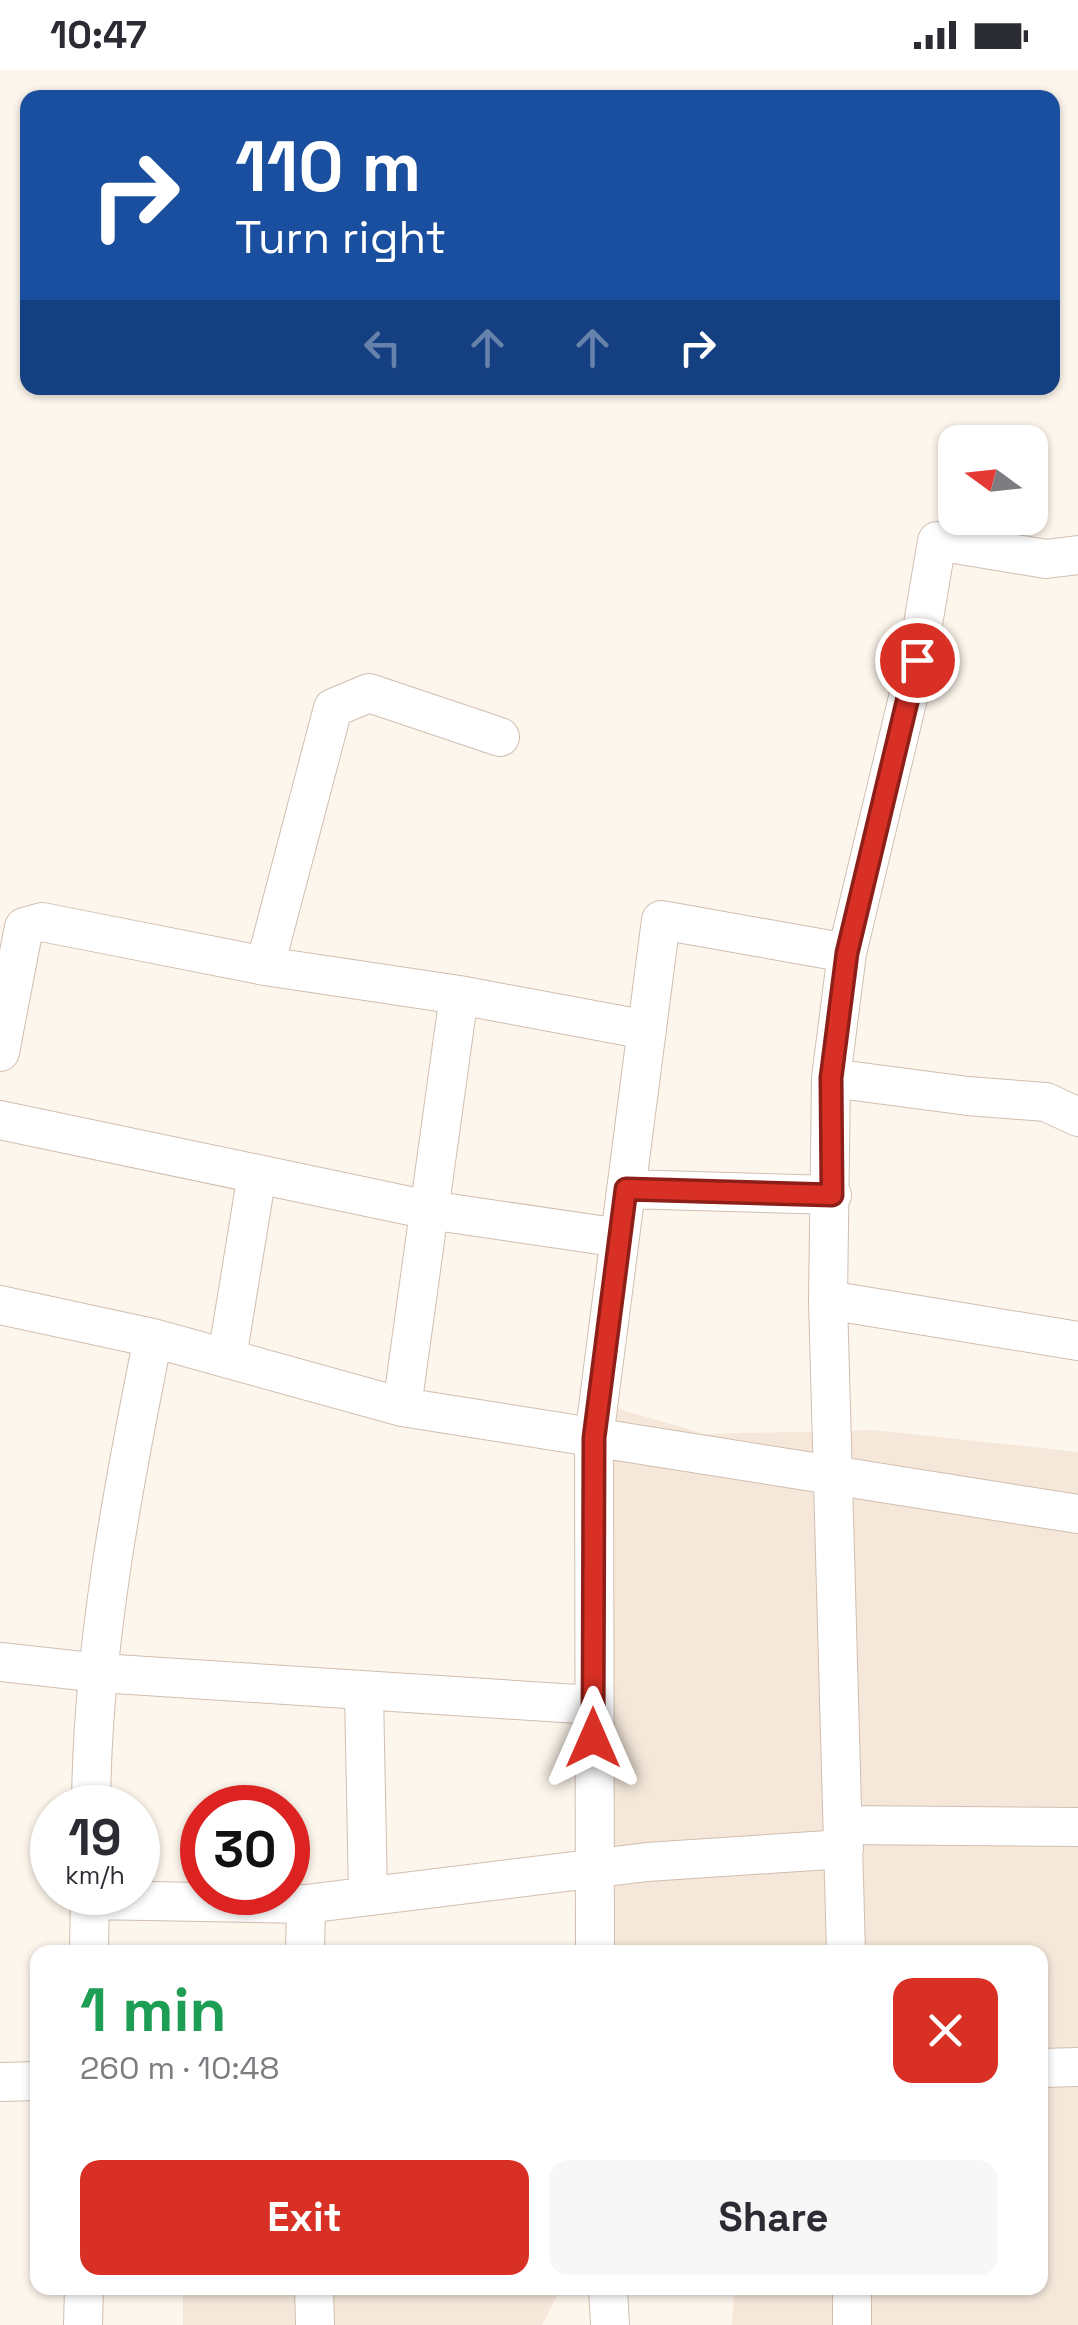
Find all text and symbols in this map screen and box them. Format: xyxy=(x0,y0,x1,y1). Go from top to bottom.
text: 10:47 xyxy=(50,11,147,59)
text: 110 m xyxy=(235,122,421,211)
icon: right xyxy=(70,130,200,260)
text: Turn right xyxy=(235,209,446,266)
icon: left xyxy=(355,320,410,375)
icon: ahead xyxy=(460,320,515,375)
icon: ahead xyxy=(565,320,620,375)
icon: right xyxy=(670,320,725,375)
north arrow xyxy=(938,425,1048,535)
map controls xyxy=(938,425,1048,535)
pin xyxy=(875,618,960,703)
icon: arrive xyxy=(890,633,945,688)
position arrow xyxy=(541,1686,645,1790)
speed limit sign: 30 xyxy=(180,1785,310,1915)
text: 19 xyxy=(68,1806,122,1870)
text: km/h xyxy=(65,1859,125,1891)
text: 1 min xyxy=(80,1972,227,2049)
button: close xyxy=(893,1978,998,2083)
text: 260 m · 10:48 xyxy=(80,2048,280,2088)
button: Exit xyxy=(80,2160,529,2275)
button: Share xyxy=(549,2160,998,2275)

